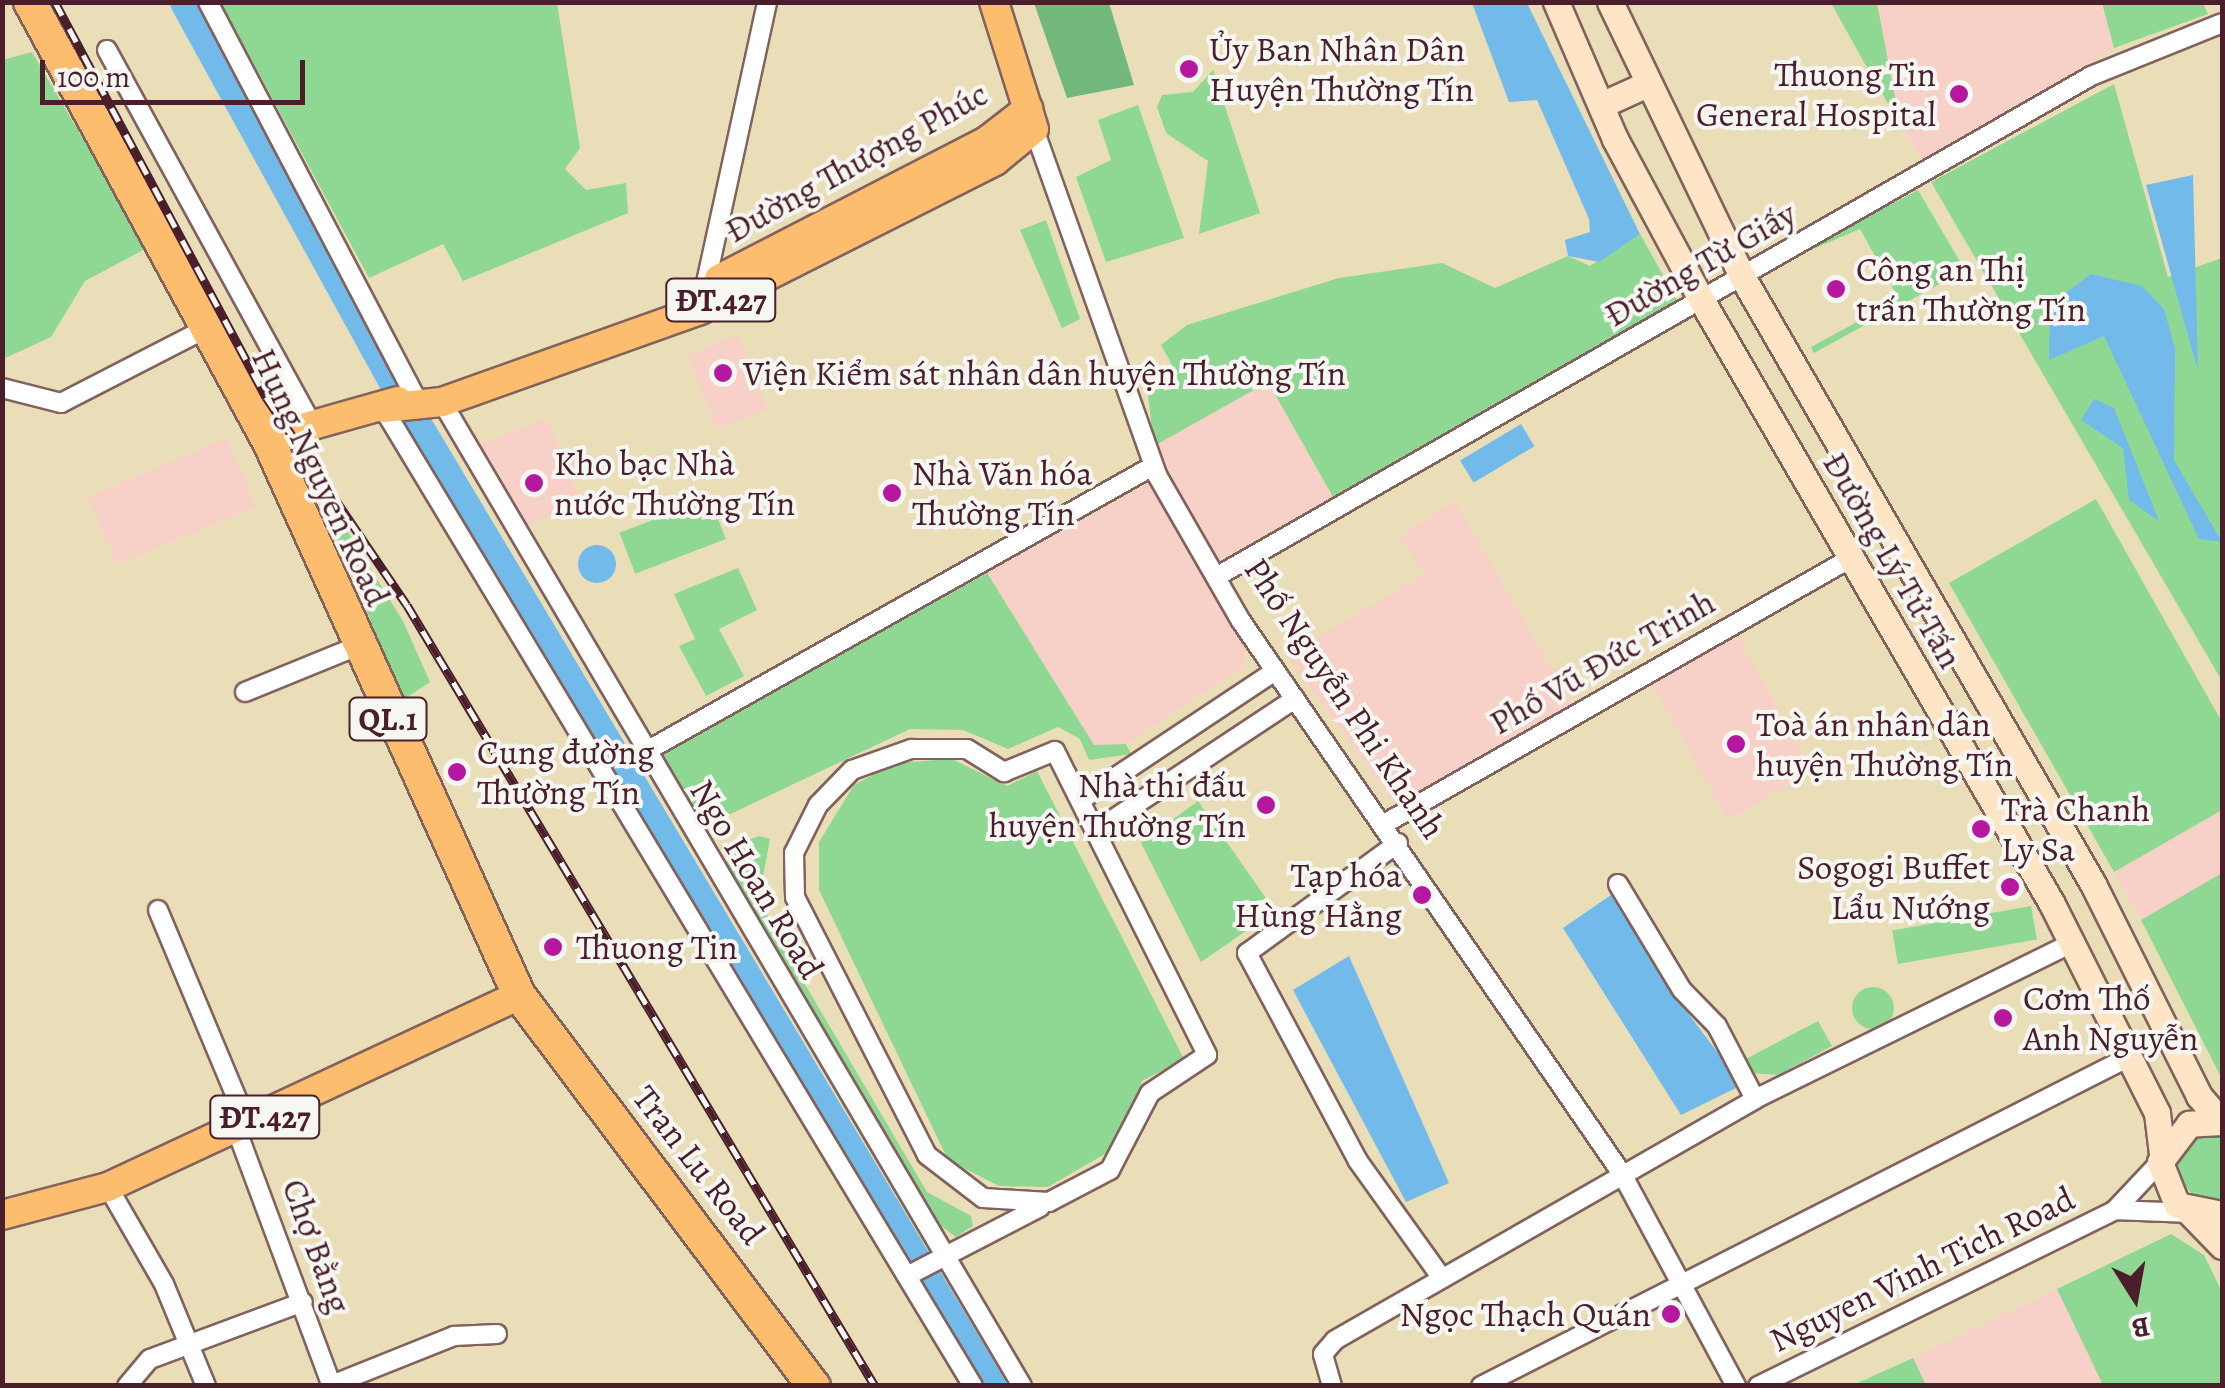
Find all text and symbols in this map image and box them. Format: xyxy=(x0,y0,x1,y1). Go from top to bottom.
place label: Ủy Ban Nhân Dân Huyện Thường Tín xyxy=(1209,28,1474,110)
scale bar xyxy=(45,40,310,102)
place label: Thuong Tin General Hospital xyxy=(1696,53,1936,135)
text: 100 m xyxy=(57,57,130,97)
marker: Ủy Ban Nhân Dân Huyện Thường Tín xyxy=(1178,58,1200,80)
street label: Đường Thượng Phúc xyxy=(717,72,995,252)
marker: Thuong Tin General Hospital xyxy=(1946,81,1972,107)
street label: Đường Từ Giấy xyxy=(1597,192,1803,336)
place label: Công an Thị trấn Thường Tín xyxy=(1856,248,2086,330)
road number: ĐT.427 xyxy=(664,273,778,327)
marker: Công an Thị trấn Thường Tín xyxy=(1825,278,1847,300)
street label: Hung Nguyen Road xyxy=(243,341,399,613)
place label: Viện Kiểm sát nhân dân huyện Thường Tín xyxy=(743,352,1346,394)
marker: Viện Kiểm sát nhân dân huyện Thường Tín xyxy=(712,362,734,384)
place label: Kho bạc Nhà nước Thường Tín xyxy=(554,442,795,524)
street label: Đường Lý Tử Tấn xyxy=(1814,444,1972,676)
place label: Nhà Văn hóa Thường Tín xyxy=(912,452,1092,534)
marker: Kho bạc Nhà nước Thường Tín xyxy=(523,472,545,494)
marker: Nhà Văn hóa Thường Tín xyxy=(881,482,903,504)
street label: Phố Nguyễn Phi Khanh xyxy=(1235,550,1455,846)
street label: Phố Vũ Đức Trinh xyxy=(1482,580,1722,744)
road number: QL.1 xyxy=(348,692,428,746)
place label: Toà án nhân dân huyện Thường Tín xyxy=(1756,703,2013,785)
place label: Cung đường Thường Tín xyxy=(477,731,654,813)
marker: Toà án nhân dân huyện Thường Tín xyxy=(1725,733,1747,755)
marker: Cung đường Thường Tín xyxy=(446,761,468,783)
place label: Nhà thi đấu huyện Thường Tín xyxy=(989,764,1246,846)
street label: Ngo Hoan Road xyxy=(681,772,833,986)
place label: Trà Chanh Ly Sa xyxy=(2001,788,2150,870)
marker: Nhà thi đấu huyện Thường Tín xyxy=(1255,794,1277,816)
marker: Trà Chanh Ly Sa xyxy=(1970,818,1992,840)
place label: Sogogi Buffet Lẩu Nướng xyxy=(1797,846,1990,928)
place label: Tạp hóa Hùng Hằng xyxy=(1234,854,1402,936)
marker: Sogogi Buffet Lẩu Nướng xyxy=(1999,876,2021,898)
marker: Tạp hóa Hùng Hằng xyxy=(1411,884,1433,906)
place label: Thuong Tin xyxy=(576,926,738,968)
marker: Thuong Tin xyxy=(540,934,566,960)
place label: Cơm Thố Anh Nguyễn xyxy=(2023,977,2198,1059)
marker: Cơm Thố Anh Nguyễn xyxy=(1992,1007,2014,1029)
street label: Tran Lu Road xyxy=(624,1077,774,1253)
road number: ĐT.427 xyxy=(208,1090,322,1144)
street label: Chợ Bằng xyxy=(273,1173,361,1319)
street label: Nguyen Vinh Tich Road xyxy=(1763,1177,2081,1361)
north arrow xyxy=(2085,1248,2185,1348)
place label: Ngọc Thạch Quán xyxy=(1400,1293,1651,1335)
marker: Ngọc Thạch Quán xyxy=(1660,1303,1682,1325)
text: B xyxy=(2128,1307,2153,1348)

